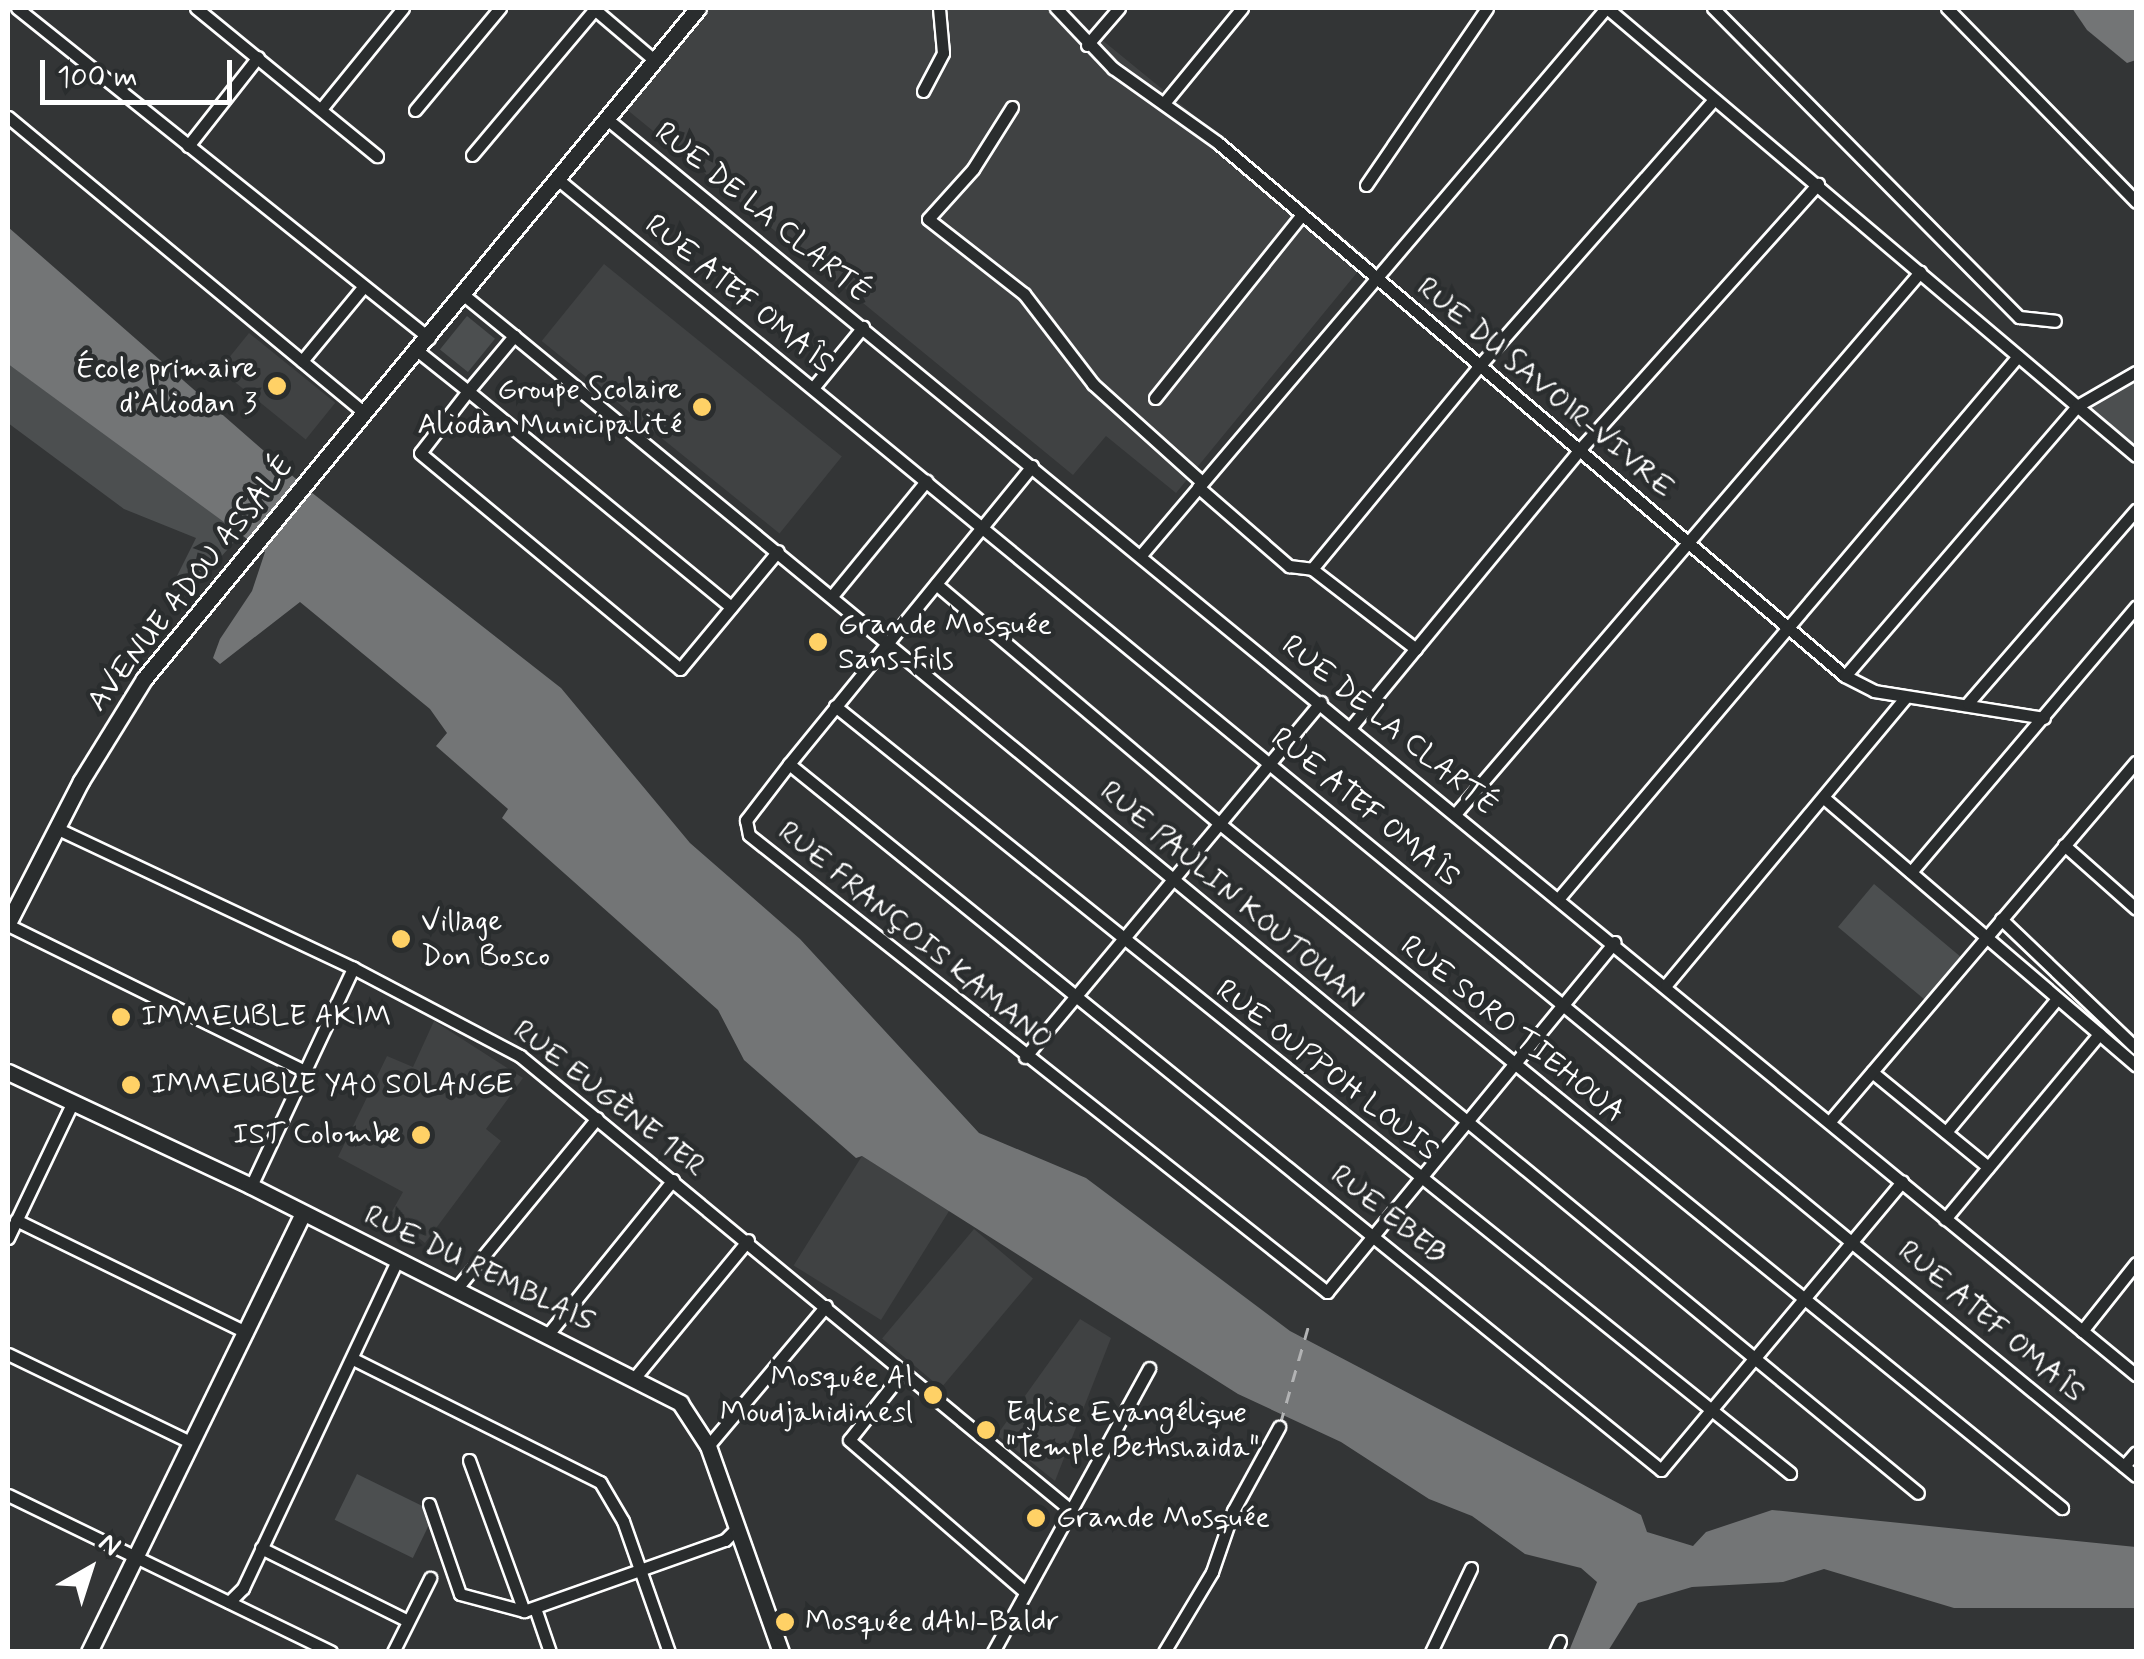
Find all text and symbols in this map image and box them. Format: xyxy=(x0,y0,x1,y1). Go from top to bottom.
scale bar xyxy=(45,40,238,102)
text: 100 m xyxy=(57,58,138,97)
street label: RUE DE LA CLARTÉ xyxy=(646,114,878,312)
street label: RUE ATEF OMAÎS xyxy=(634,205,844,385)
street label: RUE DU SAVOIR-VIVRE xyxy=(1408,269,1682,507)
place label: École primaire d’Aliodan 3 xyxy=(72,351,257,422)
place label: Groupe Scolaire Aliodan Municipalité xyxy=(420,372,682,442)
marker: École primaire d’Aliodan 3 xyxy=(266,375,288,397)
marker: Groupe Scolaire Aliodan Municipalité xyxy=(691,396,713,418)
street label: AVENUE ADOU ASSALÉ xyxy=(79,448,303,720)
place label: Grande Mosquée Sans-Fils xyxy=(838,607,1053,678)
street label: RUE DE LA CLARTÉ xyxy=(1273,627,1505,825)
marker: Grande Mosquée Sans-Fils xyxy=(807,631,829,653)
street label: RUE ATEF OMAÎS xyxy=(1260,718,1470,898)
street label: RUE PAULIN KOUTOUAN xyxy=(1096,777,1368,1013)
street label: RUE FRANÇOIS KAMANO xyxy=(769,813,1061,1059)
place label: Village Don Bosco xyxy=(421,904,549,974)
marker: Village Don Bosco xyxy=(390,928,412,950)
street label: RUE SORO TIEHOUA xyxy=(1394,930,1630,1130)
street label: RUE OUPPOH LOUIS xyxy=(1211,974,1443,1168)
place label: IMMEUBLE AKIM xyxy=(141,999,401,1035)
marker: IMMEUBLE AKIM xyxy=(110,1006,132,1028)
street label: RUE EUGÈNE 1ER xyxy=(506,1013,712,1185)
place label: IMMEUBLE YAO SOLANGE xyxy=(151,1067,518,1103)
marker: IMMEUBLE YAO SOLANGE xyxy=(120,1074,142,1096)
place label: IST Colombe xyxy=(226,1117,401,1153)
marker: IST Colombe xyxy=(410,1124,432,1146)
street label: RUE EBEB xyxy=(1321,1156,1455,1274)
street label: RUE DU REMBLAIS xyxy=(355,1196,603,1342)
street label: RUE ATEF OMAÎS xyxy=(1887,1230,2095,1414)
place label: Mosquée Al Moudjahidinesl xyxy=(720,1360,913,1430)
marker: Mosquée Al Moudjahidinesl xyxy=(922,1384,944,1406)
place label: Eglise Evangélique "Temple Bethshaida" xyxy=(1006,1395,1261,1466)
marker: Eglise Evangélique "Temple Bethshaida" xyxy=(975,1419,997,1441)
place label: Grande Mosquée xyxy=(1056,1500,1271,1536)
marker: Grande Mosquée xyxy=(1025,1507,1047,1529)
north arrow xyxy=(40,1519,140,1619)
text: N xyxy=(90,1525,128,1566)
place label: Mosquée dAhl-Baldr xyxy=(805,1604,1060,1640)
marker: Mosquée dAhl-Baldr xyxy=(774,1611,796,1633)

